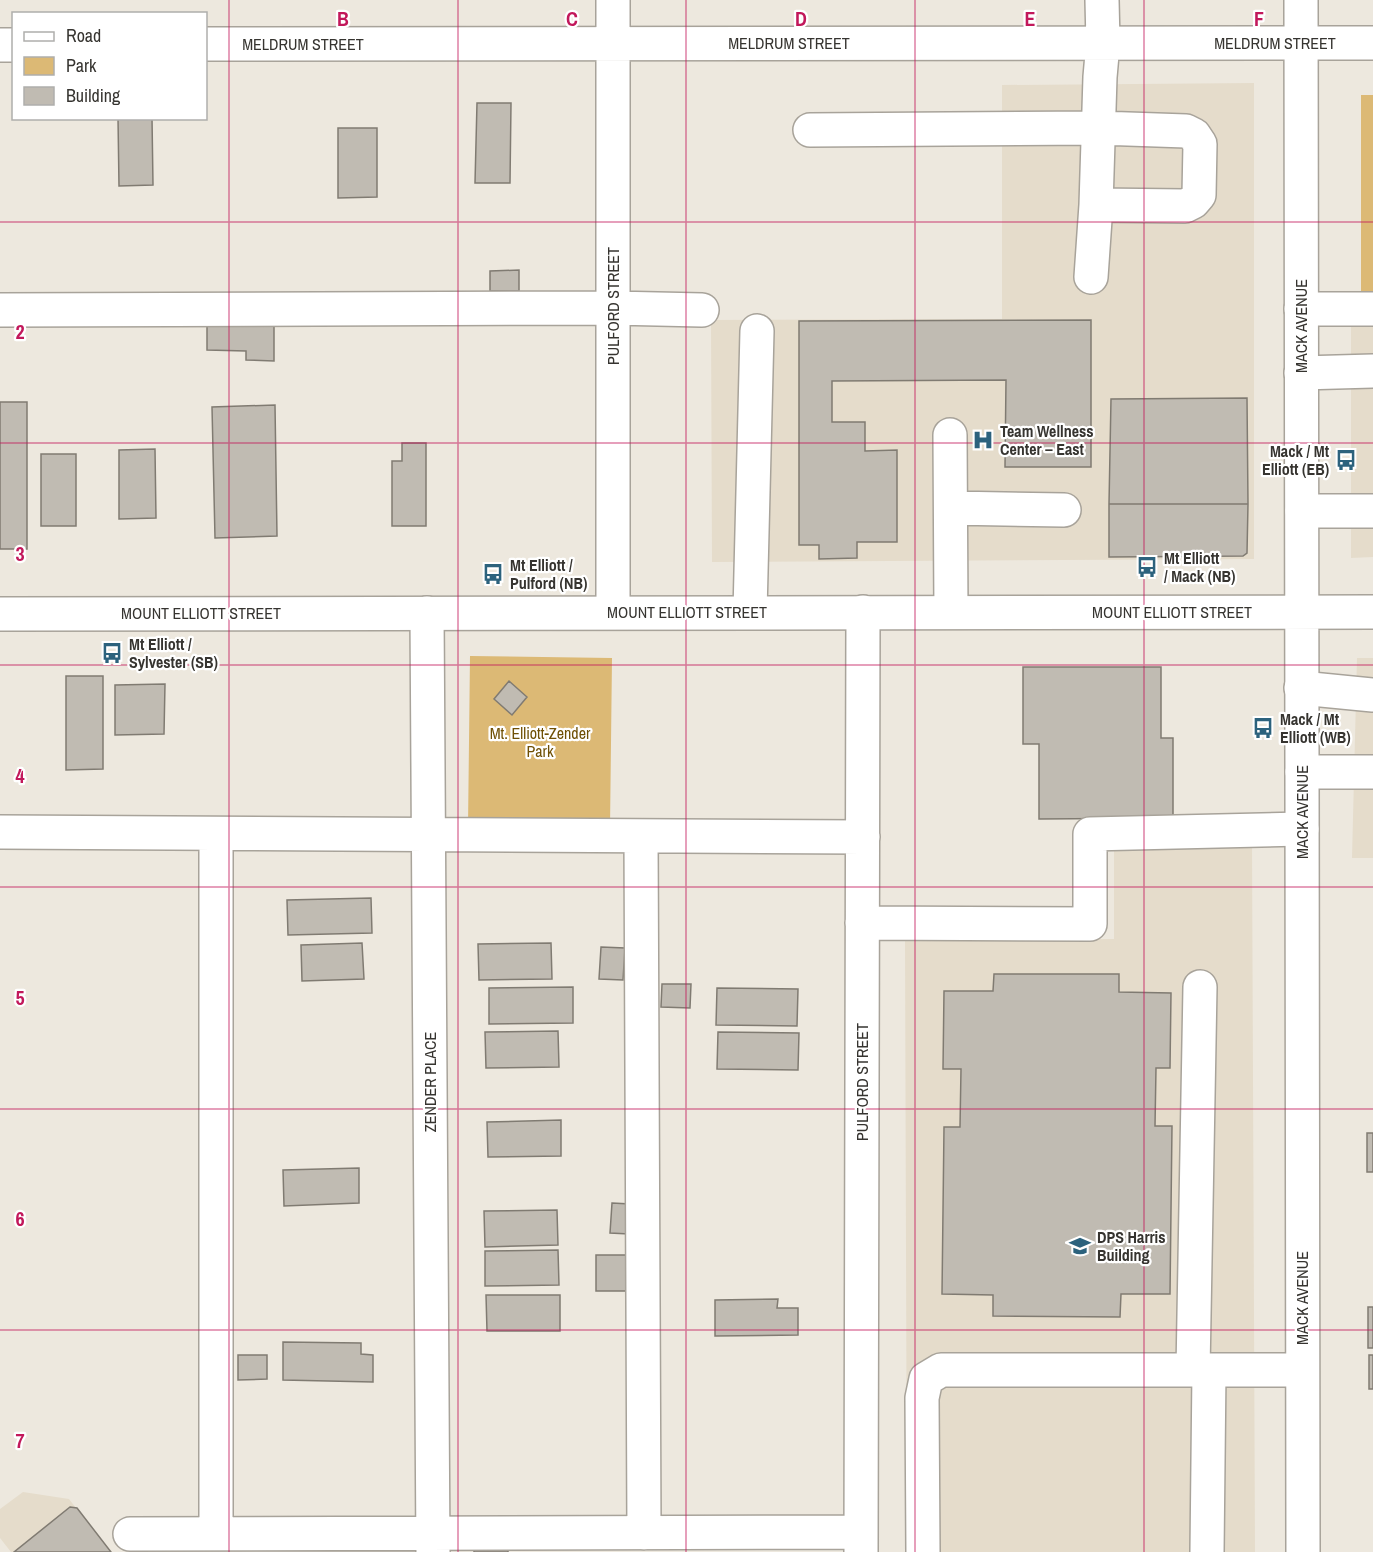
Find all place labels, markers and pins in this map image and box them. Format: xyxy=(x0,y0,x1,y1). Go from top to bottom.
place label: Team Wellness Center – East xyxy=(1000,420,1094,460)
hospital icon: Team Wellness Center – East xyxy=(971,428,995,452)
place label: Mack / Mt Elliott (EB) xyxy=(1262,440,1330,480)
bus stop icon: Mack / Mt Elliott (EB) xyxy=(1334,448,1358,472)
place label: Mt Elliott / Mack (NB) xyxy=(1164,547,1235,587)
place label: Mt Elliott / Pulford (NB) xyxy=(510,554,587,594)
bus stop icon: Mt Elliott / Mack (NB) xyxy=(1135,555,1159,579)
bus stop icon: Mt Elliott / Pulford (NB) xyxy=(481,562,505,586)
place label: Mt Elliott / Sylvester (SB) xyxy=(129,633,218,673)
bus stop icon: Mt Elliott / Sylvester (SB) xyxy=(100,641,124,665)
place label: Mack / Mt Elliott (WB) xyxy=(1280,708,1351,748)
bus stop icon: Mack / Mt Elliott (WB) xyxy=(1251,716,1275,740)
place label: DPS Harris Building xyxy=(1097,1226,1166,1266)
school or university icon: DPS Harris Building xyxy=(1068,1234,1092,1258)

